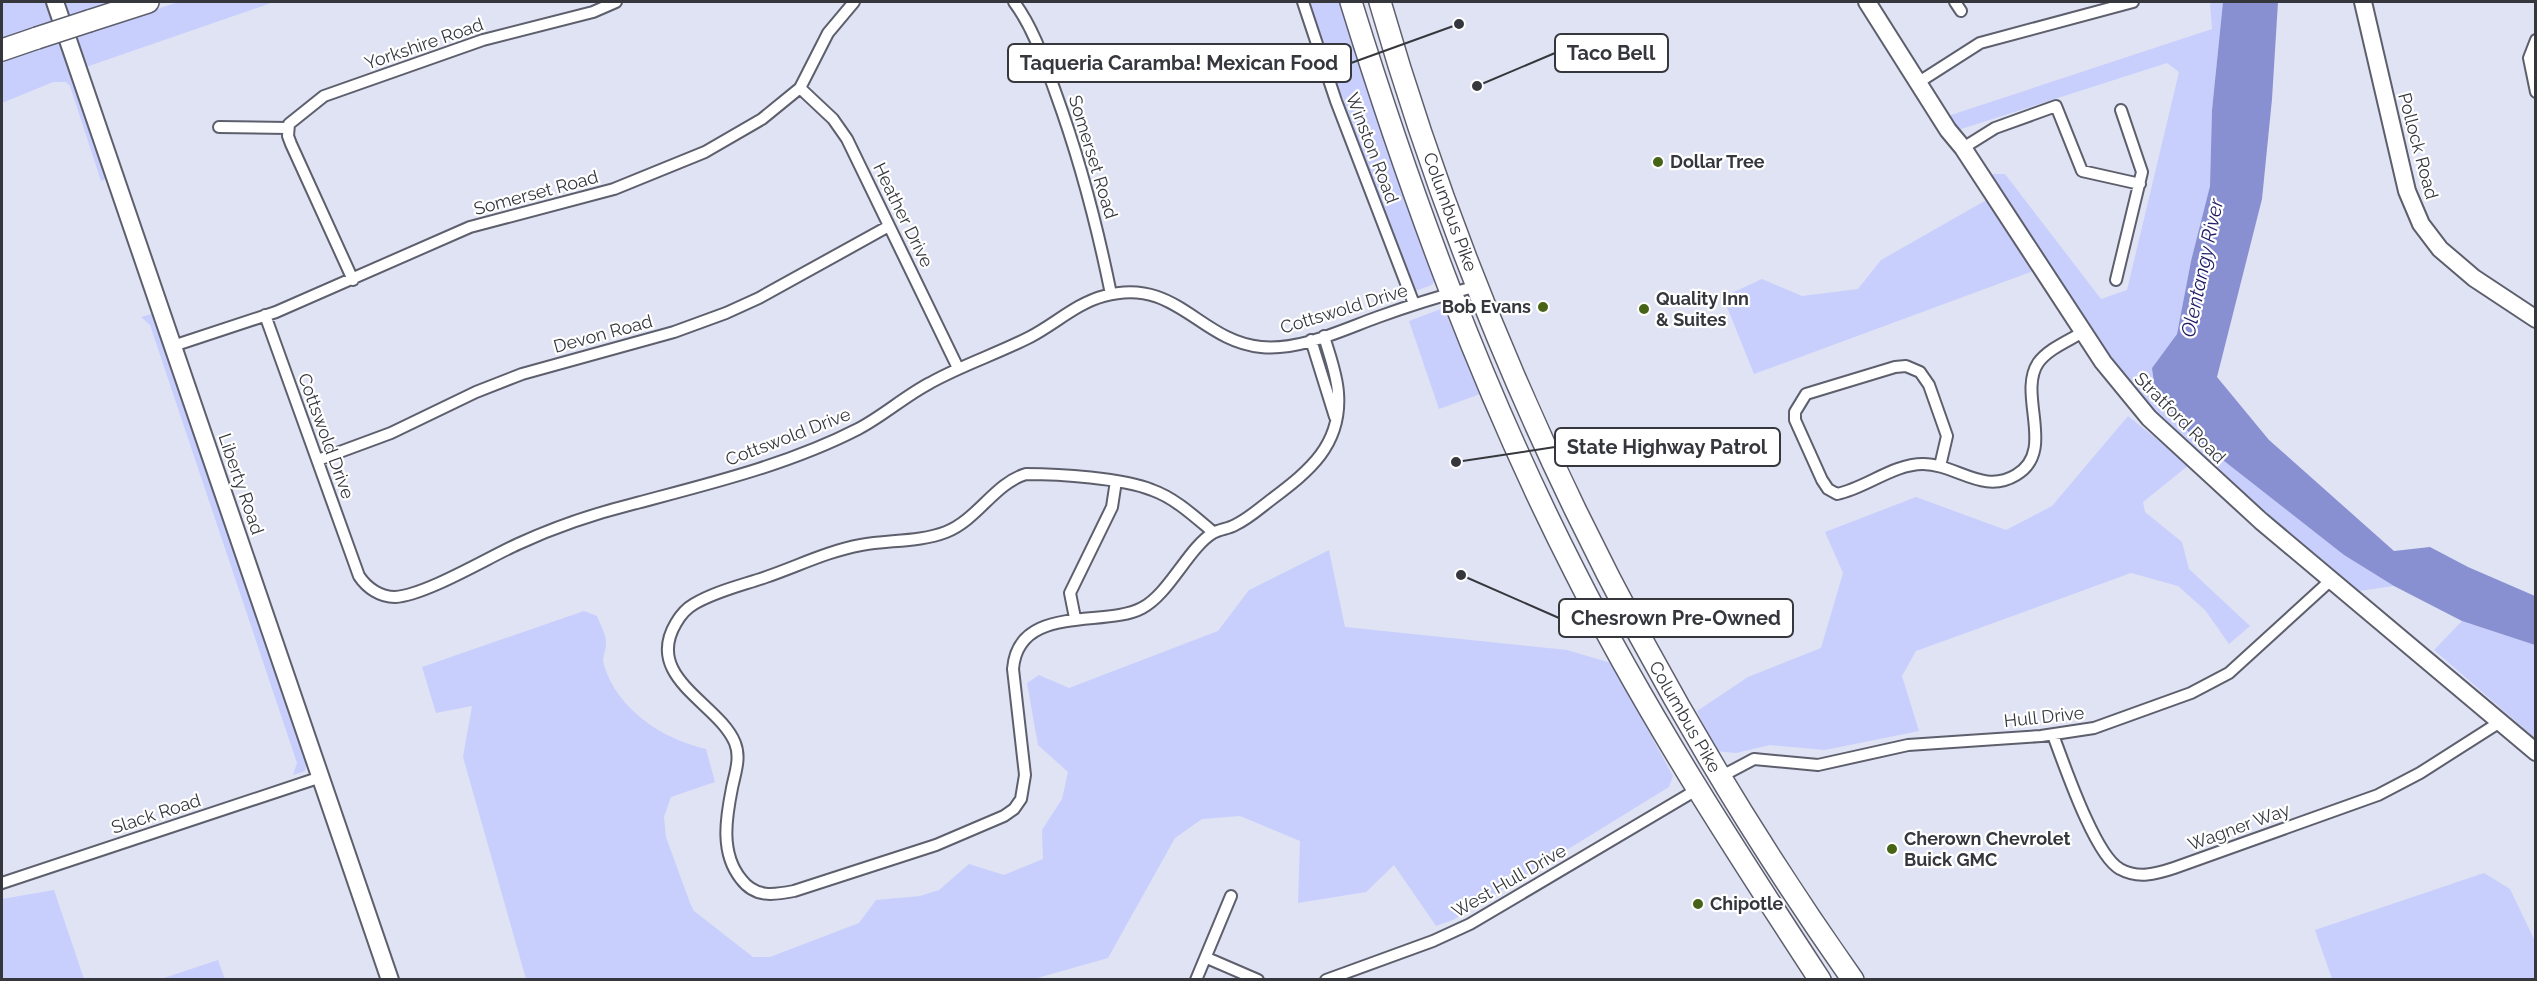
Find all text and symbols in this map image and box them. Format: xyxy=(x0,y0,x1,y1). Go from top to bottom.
street label: Yorkshire Road xyxy=(362,13,486,74)
callout: Taco Bell xyxy=(1555,34,1668,72)
text: Taco Bell xyxy=(1567,41,1656,65)
callout: Taqueria Caramba! Mexican Food xyxy=(1008,44,1351,82)
text: Taqueria Caramba! Mexican Food xyxy=(1020,51,1338,75)
street label: Winston Road xyxy=(1342,90,1403,206)
street label: Pollock Road xyxy=(2394,90,2443,201)
street label: Somerset Road xyxy=(1065,93,1122,221)
street label: Columbus Pike xyxy=(1419,149,1482,275)
place label: Dollar Tree xyxy=(1670,151,1765,172)
marker: Dollar Tree xyxy=(1651,155,1665,169)
street label: Heather Drive xyxy=(869,159,938,271)
street label: Somerset Road xyxy=(471,166,600,219)
water label: Olentangy River xyxy=(2176,196,2229,339)
street label: Cottswold Drive xyxy=(1278,279,1411,338)
place label: Quality Inn & Suites xyxy=(1656,288,1749,330)
place label: Bob Evans xyxy=(1442,296,1531,317)
marker: Bob Evans xyxy=(1536,300,1550,314)
marker: Quality Inn & Suites xyxy=(1637,302,1651,316)
street label: Devon Road xyxy=(551,310,655,357)
street label: Stratford Road xyxy=(2130,368,2230,468)
street label: Cottswold Drive xyxy=(294,370,359,502)
street label: Cottswold Drive xyxy=(722,403,854,470)
callout: State Highway Patrol xyxy=(1555,428,1780,466)
street label: Liberty Road xyxy=(214,431,269,537)
text: State Highway Patrol xyxy=(1567,435,1768,459)
callout: Chesrown Pre-Owned xyxy=(1559,599,1793,637)
text: Chesrown Pre-Owned xyxy=(1571,606,1781,630)
street label: Columbus Pike xyxy=(1645,657,1726,777)
street label: Hull Drive xyxy=(2003,702,2086,731)
street label: Slack Road xyxy=(108,789,203,838)
street label: Wagner Way xyxy=(2185,798,2293,855)
place label: Cherown Chevrolet Buick GMC xyxy=(1904,828,2070,870)
street label: West Hull Drive xyxy=(1448,839,1570,922)
marker: Cherown Chevrolet Buick GMC xyxy=(1885,842,1899,856)
place label: Chipotle xyxy=(1710,893,1784,914)
marker: Chipotle xyxy=(1691,897,1705,911)

